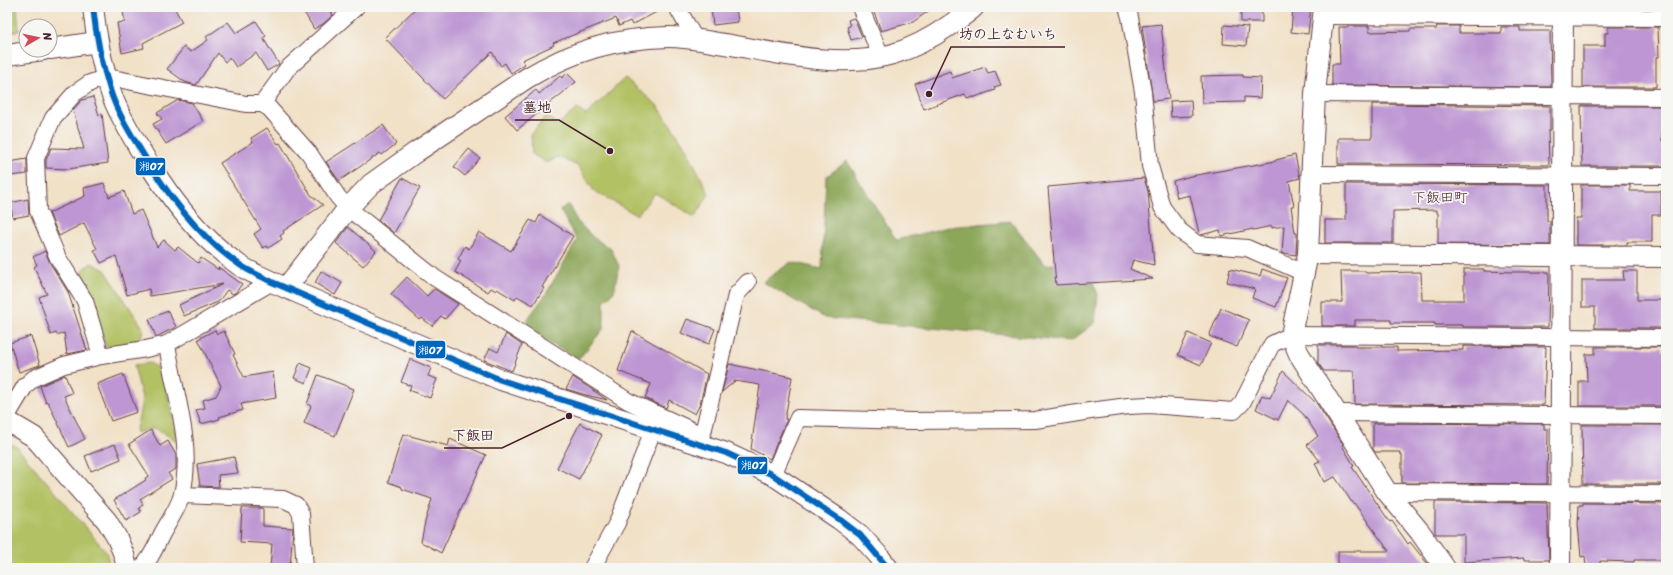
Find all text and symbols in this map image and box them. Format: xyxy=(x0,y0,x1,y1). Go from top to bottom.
north arrow xyxy=(18,18,58,58)
callout: 坊の上なむいち xyxy=(951,21,1065,47)
text: 坊の上なむいち xyxy=(959,22,1057,47)
text: N xyxy=(37,30,57,42)
callout: 墓地 xyxy=(515,94,559,120)
text: 墓地 xyxy=(523,95,551,120)
line badge: 湘07 xyxy=(135,157,166,176)
text: 湘07 xyxy=(139,157,165,176)
district label: 下飯田町 xyxy=(1412,185,1468,210)
line badge: 湘07 xyxy=(415,340,446,359)
text: 湘07 xyxy=(418,341,444,360)
callout: 下飯田 xyxy=(444,422,502,448)
text: 下飯田 xyxy=(452,423,494,448)
line badge: 湘07 xyxy=(737,456,768,475)
text: 湘07 xyxy=(741,456,767,475)

